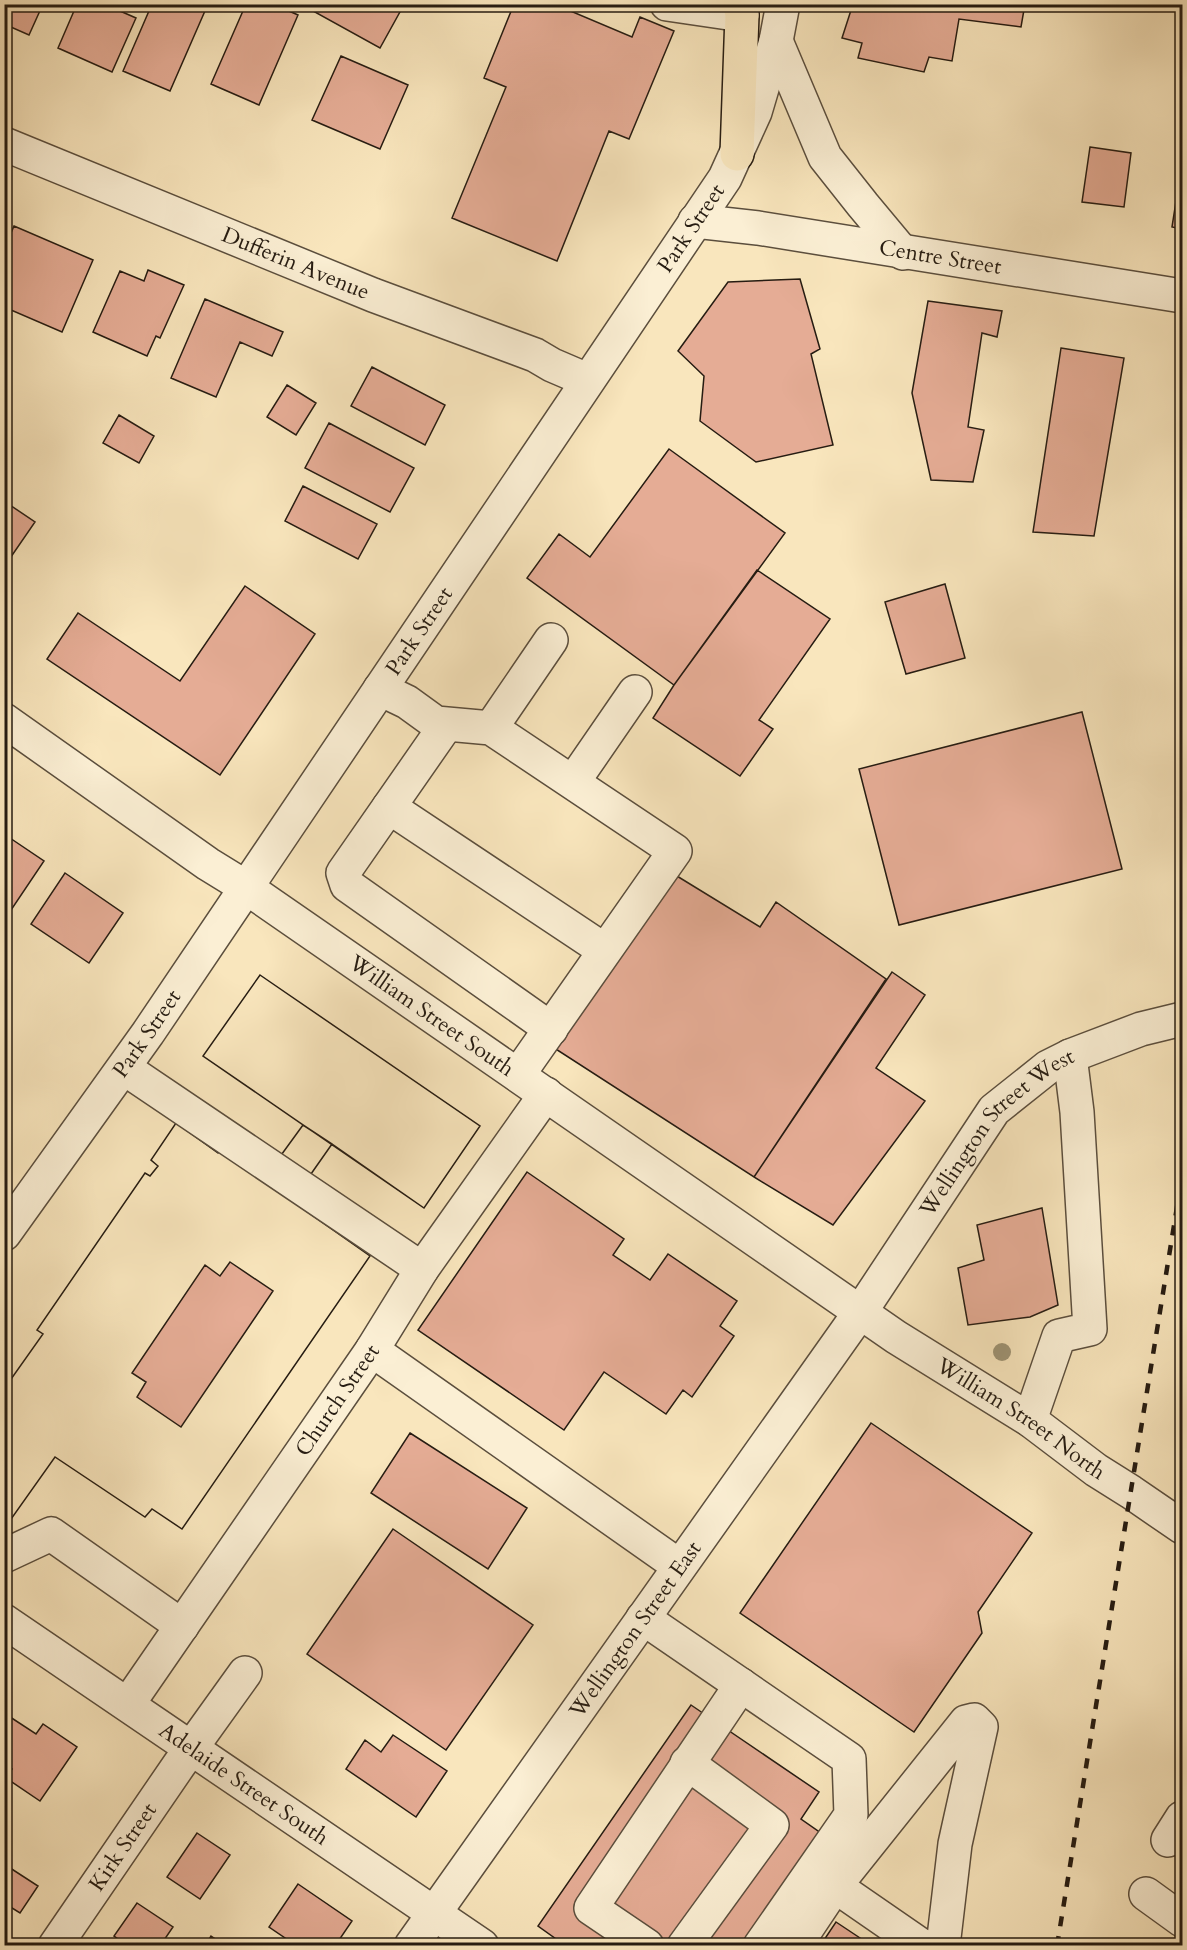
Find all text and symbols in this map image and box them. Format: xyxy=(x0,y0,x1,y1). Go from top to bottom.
street label: Park Street xyxy=(650,178,732,279)
street label: Dufferin Avenue xyxy=(217,220,374,307)
street label: Centre Street xyxy=(877,233,1004,282)
street label: Park Street xyxy=(378,581,460,682)
street label: William Street South xyxy=(342,947,520,1084)
street label: Park Street xyxy=(106,984,188,1084)
street label: Wellington Street West xyxy=(912,1041,1079,1223)
street label: Church Street xyxy=(288,1339,387,1462)
street label: William Street North xyxy=(930,1350,1111,1487)
street label: Wellington Street East xyxy=(562,1535,708,1725)
street label: Adelaide Street South xyxy=(153,1716,335,1852)
street label: Kirk Street xyxy=(82,1797,164,1897)

